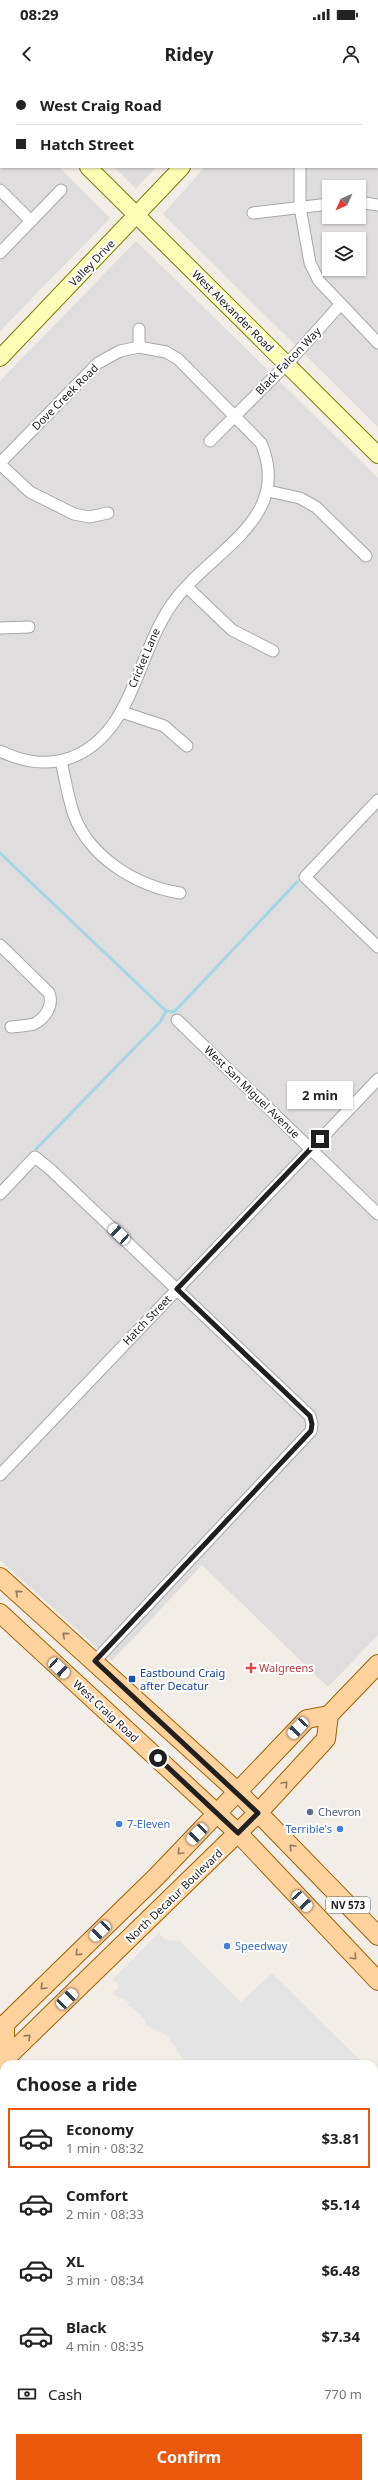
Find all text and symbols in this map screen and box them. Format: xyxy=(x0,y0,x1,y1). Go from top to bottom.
text: 08:29 xyxy=(20,4,59,24)
text: Ridey xyxy=(164,42,214,66)
icon: back xyxy=(16,43,38,65)
icon: person xyxy=(340,43,362,65)
text: West Craig Road xyxy=(40,95,162,115)
text: Hatch Street xyxy=(40,134,134,154)
north arrow xyxy=(322,180,366,224)
map controls xyxy=(322,180,366,276)
button: layers xyxy=(322,232,366,276)
street label: Valley Drive xyxy=(65,236,118,289)
street label: West Alexander Road xyxy=(189,267,277,355)
street label: Black Falcon Way xyxy=(252,323,324,398)
street label: Dove Creek Road xyxy=(28,360,101,433)
street label: Cricket Lane xyxy=(124,626,163,690)
street label: West San Miguel Avenue xyxy=(201,1042,303,1141)
callout: 2 min xyxy=(287,1081,353,1109)
text: 2 min xyxy=(302,1086,338,1104)
route end xyxy=(311,1130,329,1148)
car xyxy=(106,1221,132,1247)
street label: Hatch Street xyxy=(119,1291,174,1348)
one-way arrow xyxy=(15,1591,22,1598)
one-way arrow xyxy=(63,1633,70,1640)
car xyxy=(46,1655,72,1681)
place label: Walgreens xyxy=(259,1660,314,1675)
marker: Walgreens xyxy=(246,1663,256,1673)
place label: Eastbound Craig after Decatur xyxy=(140,1665,225,1693)
marker: Eastbound Craig after Decatur xyxy=(127,1674,137,1684)
street label: West Craig Road xyxy=(70,1676,142,1745)
car xyxy=(285,1715,311,1741)
route start xyxy=(149,1749,167,1767)
one-way arrow xyxy=(280,1781,288,1789)
place label: Chevron xyxy=(318,1804,361,1819)
marker: Chevron xyxy=(305,1807,315,1817)
place label: 7-Eleven xyxy=(127,1816,170,1831)
marker: 7-Eleven xyxy=(114,1819,124,1829)
car xyxy=(184,1821,210,1847)
place label: Terrible's xyxy=(285,1821,332,1836)
marker: Terrible's xyxy=(335,1824,345,1834)
one-way arrow xyxy=(289,1844,297,1852)
street label: North Decatur Boulevard xyxy=(122,1845,225,1946)
one-way arrow xyxy=(177,1847,185,1855)
car xyxy=(289,1888,315,1914)
road number: NV 573 xyxy=(326,1897,370,1913)
car xyxy=(87,1918,113,1944)
place label: Speedway xyxy=(235,1938,288,1953)
marker: Speedway xyxy=(222,1941,232,1951)
one-way arrow xyxy=(75,1948,83,1956)
one-way arrow xyxy=(349,1952,356,1959)
one-way arrow xyxy=(40,1982,48,1990)
car xyxy=(54,1986,80,2012)
one-way arrow xyxy=(23,2034,31,2042)
text: Choose a ride xyxy=(16,2072,137,2096)
text: Economy xyxy=(66,2119,134,2139)
icon: car xyxy=(18,2120,54,2156)
text: $3.81 xyxy=(321,2128,360,2148)
text: 1 min · 08:32 xyxy=(66,2139,144,2157)
text: Comfort xyxy=(66,2185,128,2205)
icon: car xyxy=(18,2186,54,2222)
text: $5.14 xyxy=(321,2194,360,2214)
text: 2 min · 08:33 xyxy=(66,2205,144,2223)
text: XL xyxy=(66,2251,84,2271)
icon: car xyxy=(18,2252,54,2288)
text: $6.48 xyxy=(321,2260,360,2280)
text: 3 min · 08:34 xyxy=(66,2271,144,2289)
text: Black xyxy=(66,2317,106,2337)
icon: car xyxy=(18,2318,54,2354)
text: $7.34 xyxy=(321,2326,360,2346)
text: 4 min · 08:35 xyxy=(66,2337,144,2355)
icon: cash xyxy=(16,2383,38,2405)
text: Cash xyxy=(48,2384,82,2404)
text: 770 m xyxy=(324,2385,362,2403)
button: Confirm xyxy=(16,2434,362,2480)

